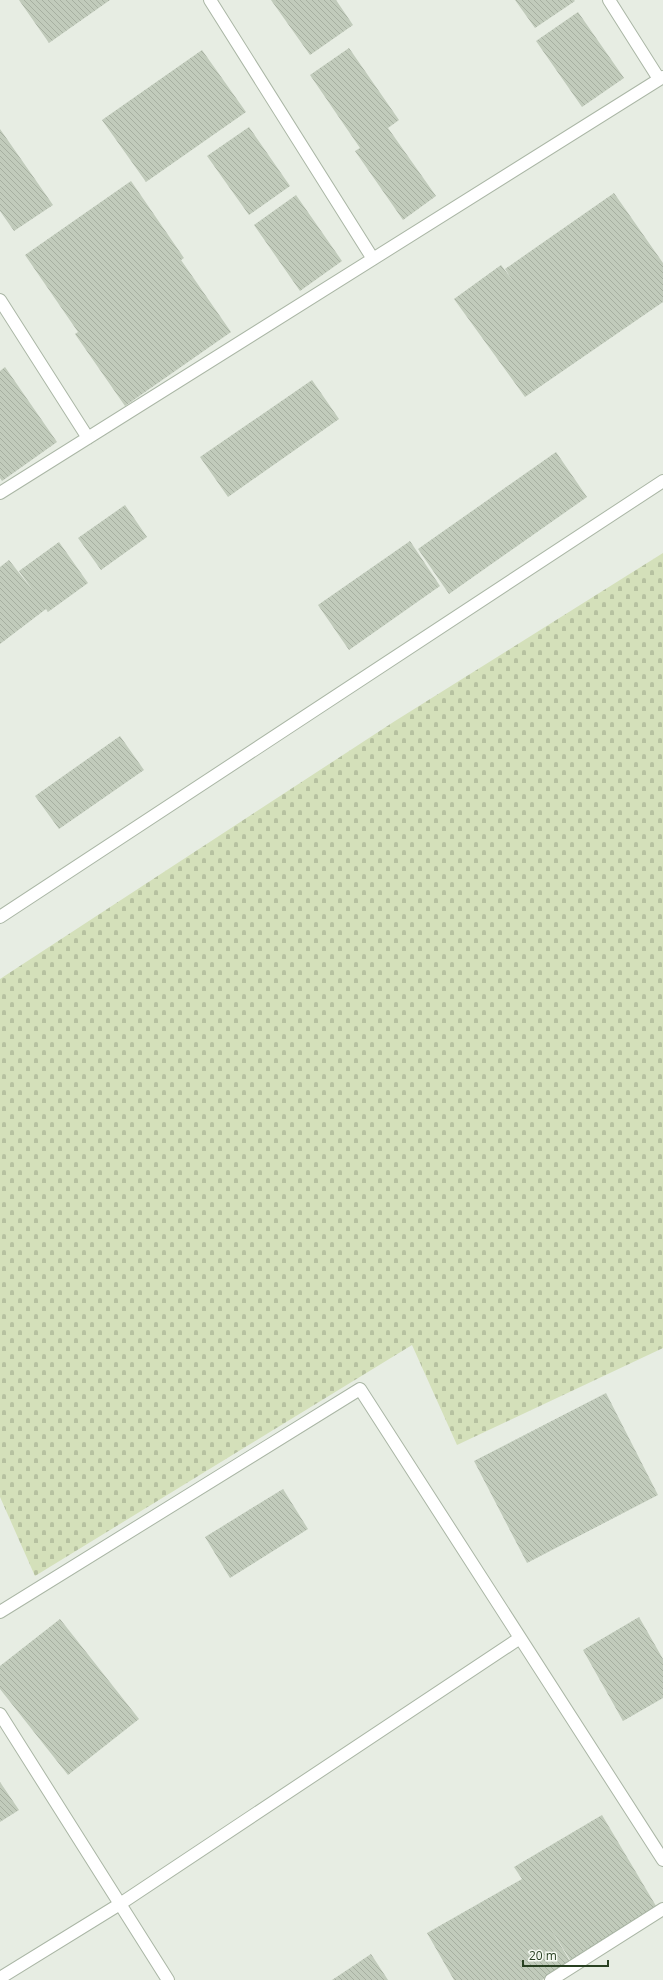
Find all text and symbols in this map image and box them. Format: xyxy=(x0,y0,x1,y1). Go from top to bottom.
scale bar xyxy=(523,1942,608,1968)
text: 20 m xyxy=(529,1947,557,1964)

